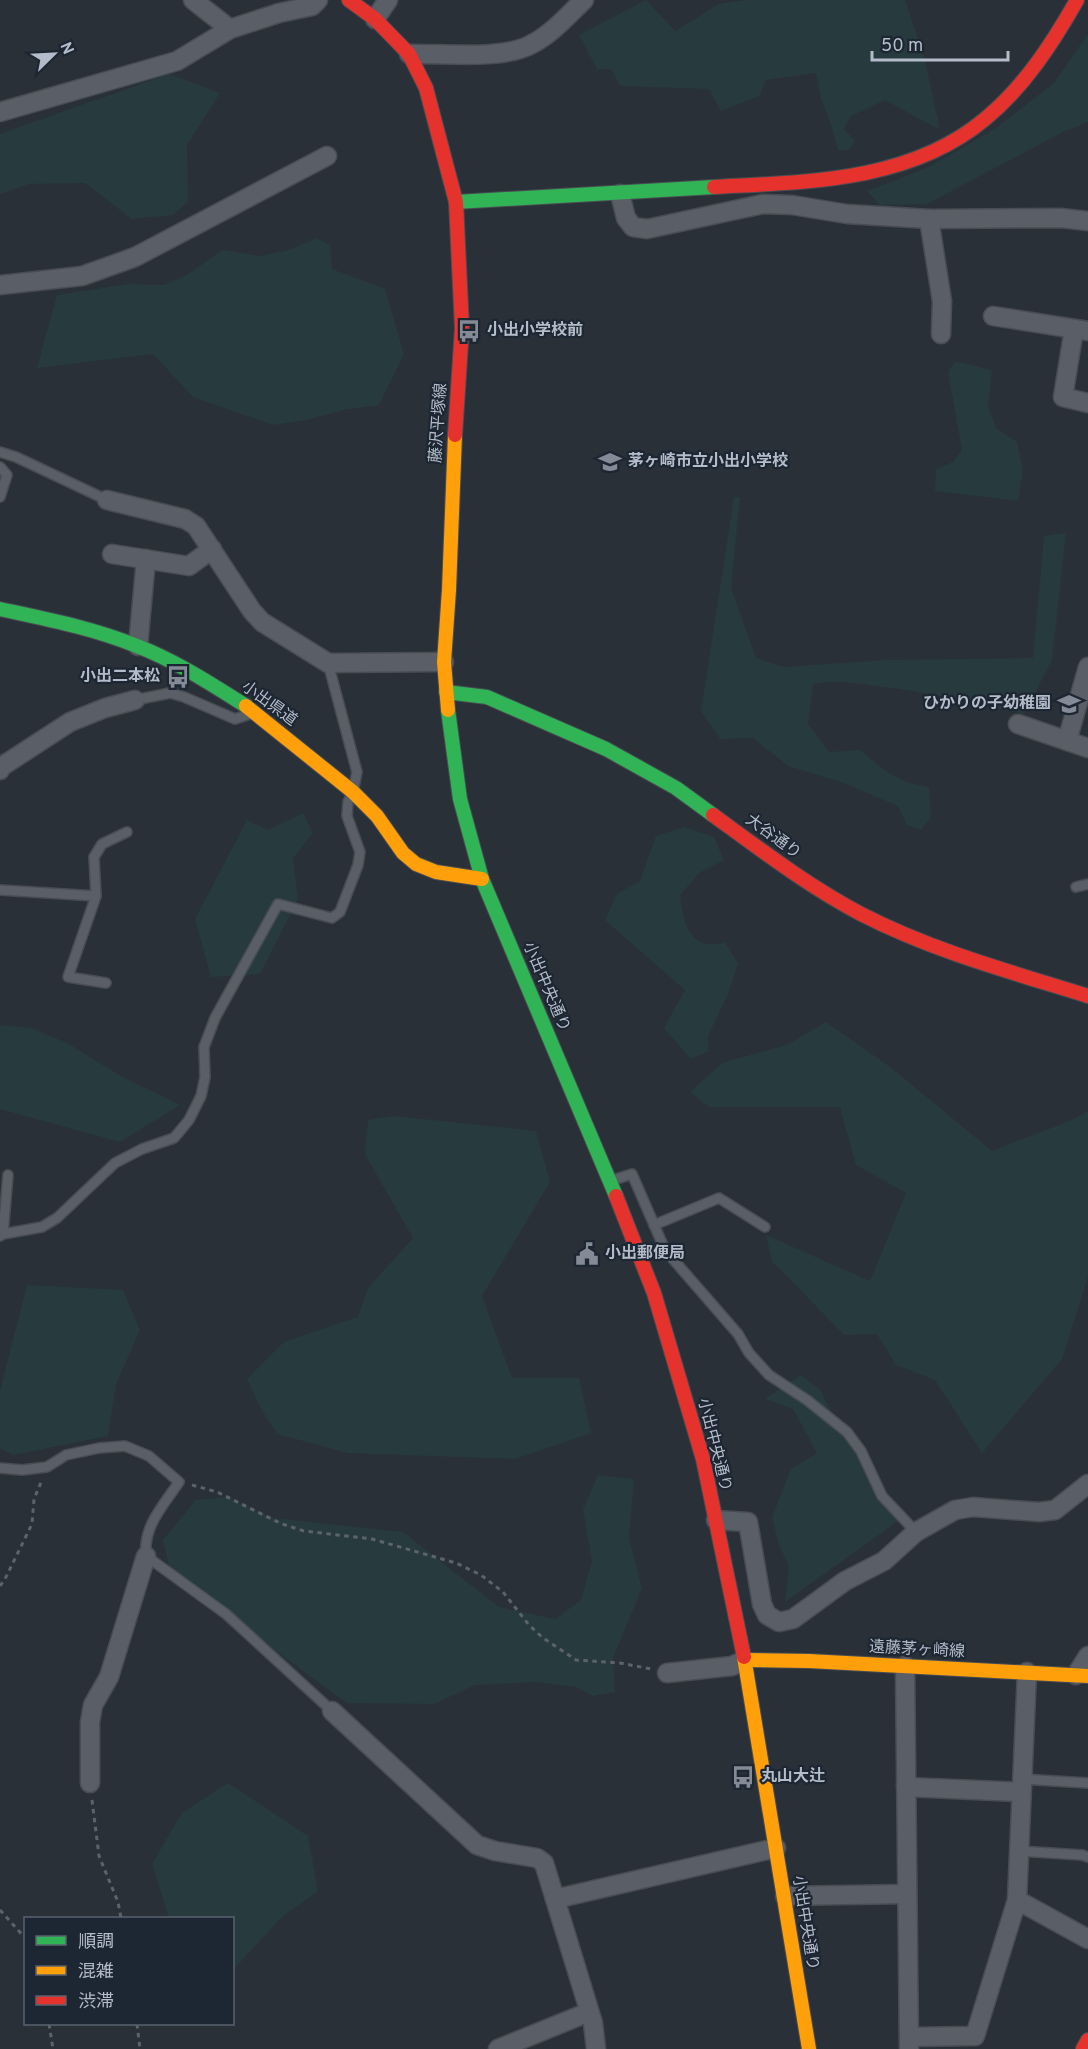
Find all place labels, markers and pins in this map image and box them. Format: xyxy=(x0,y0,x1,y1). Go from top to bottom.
bus stop icon: 小出小学校前 xyxy=(456,318,482,344)
place label: 小出小学校前 xyxy=(487,321,583,341)
school or university icon: 茅ヶ崎市立小出小学校 xyxy=(597,449,623,475)
place label: 茅ヶ崎市立小出小学校 xyxy=(628,452,788,472)
bus stop icon: 小出二本松 xyxy=(165,664,191,690)
place label: 小出二本松 xyxy=(80,667,160,687)
school or university icon: ひかりの子幼稚園 xyxy=(1056,691,1082,717)
place label: ひかりの子幼稚園 xyxy=(923,694,1051,714)
public building icon: 小出郵便局 xyxy=(574,1241,600,1267)
place label: 小出郵便局 xyxy=(605,1244,685,1264)
bus stop icon: 丸山大辻 xyxy=(730,1764,756,1790)
place label: 丸山大辻 xyxy=(761,1767,825,1787)

